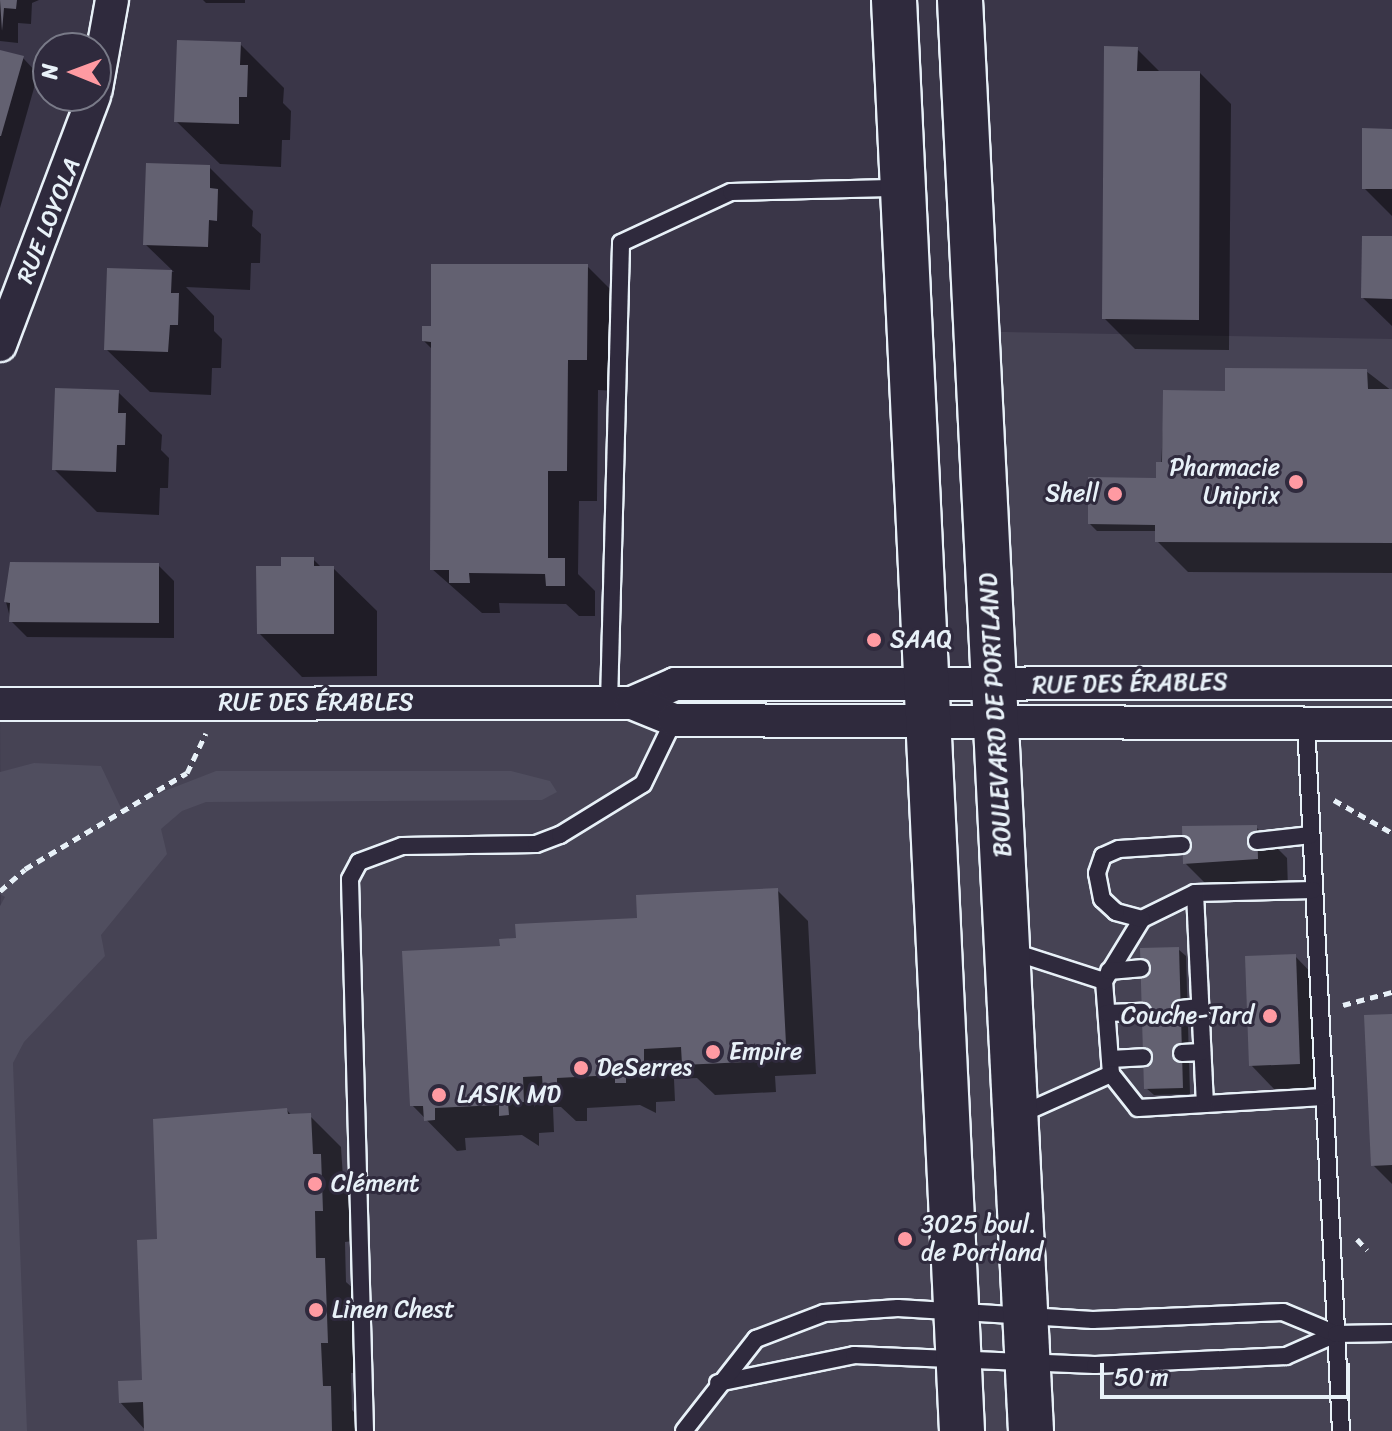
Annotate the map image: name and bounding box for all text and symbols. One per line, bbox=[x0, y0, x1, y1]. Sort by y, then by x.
north arrow bbox=[32, 32, 112, 112]
text: N bbox=[30, 64, 69, 80]
street label: RUE LOYOLA bbox=[11, 154, 87, 288]
place label: Pharmacie Uniprix bbox=[1170, 454, 1280, 510]
marker: Pharmacie Uniprix bbox=[1287, 473, 1305, 491]
place label: Shell bbox=[1045, 480, 1099, 508]
marker: Shell bbox=[1106, 485, 1124, 503]
street label: BOULEVARD DE PORTLAND bbox=[974, 572, 1018, 858]
place label: SAAQ bbox=[890, 626, 952, 654]
marker: SAAQ bbox=[865, 631, 883, 649]
street label: RUE DES ÉRABLES bbox=[1031, 668, 1229, 700]
street label: RUE DES ÉRABLES bbox=[217, 689, 415, 717]
place label: Couche-Tard bbox=[1121, 1002, 1254, 1030]
marker: Couche-Tard bbox=[1261, 1007, 1279, 1025]
place label: Empire bbox=[729, 1038, 802, 1066]
marker: Empire bbox=[704, 1043, 722, 1061]
place label: DeSerres bbox=[597, 1054, 692, 1082]
marker: DeSerres bbox=[572, 1059, 590, 1077]
place label: LASIK MD bbox=[457, 1081, 561, 1109]
marker: LASIK MD bbox=[428, 1084, 450, 1106]
place label: Clément bbox=[331, 1170, 419, 1198]
marker: Clément bbox=[306, 1175, 324, 1193]
place label: 3025 boul. de Portland bbox=[921, 1211, 1044, 1267]
marker: 3025 boul. de Portland bbox=[896, 1230, 914, 1248]
place label: Linen Chest bbox=[332, 1296, 455, 1324]
marker: Linen Chest bbox=[307, 1301, 325, 1319]
scale bar bbox=[1104, 1347, 1354, 1397]
text: 50 m bbox=[1114, 1356, 1169, 1398]

